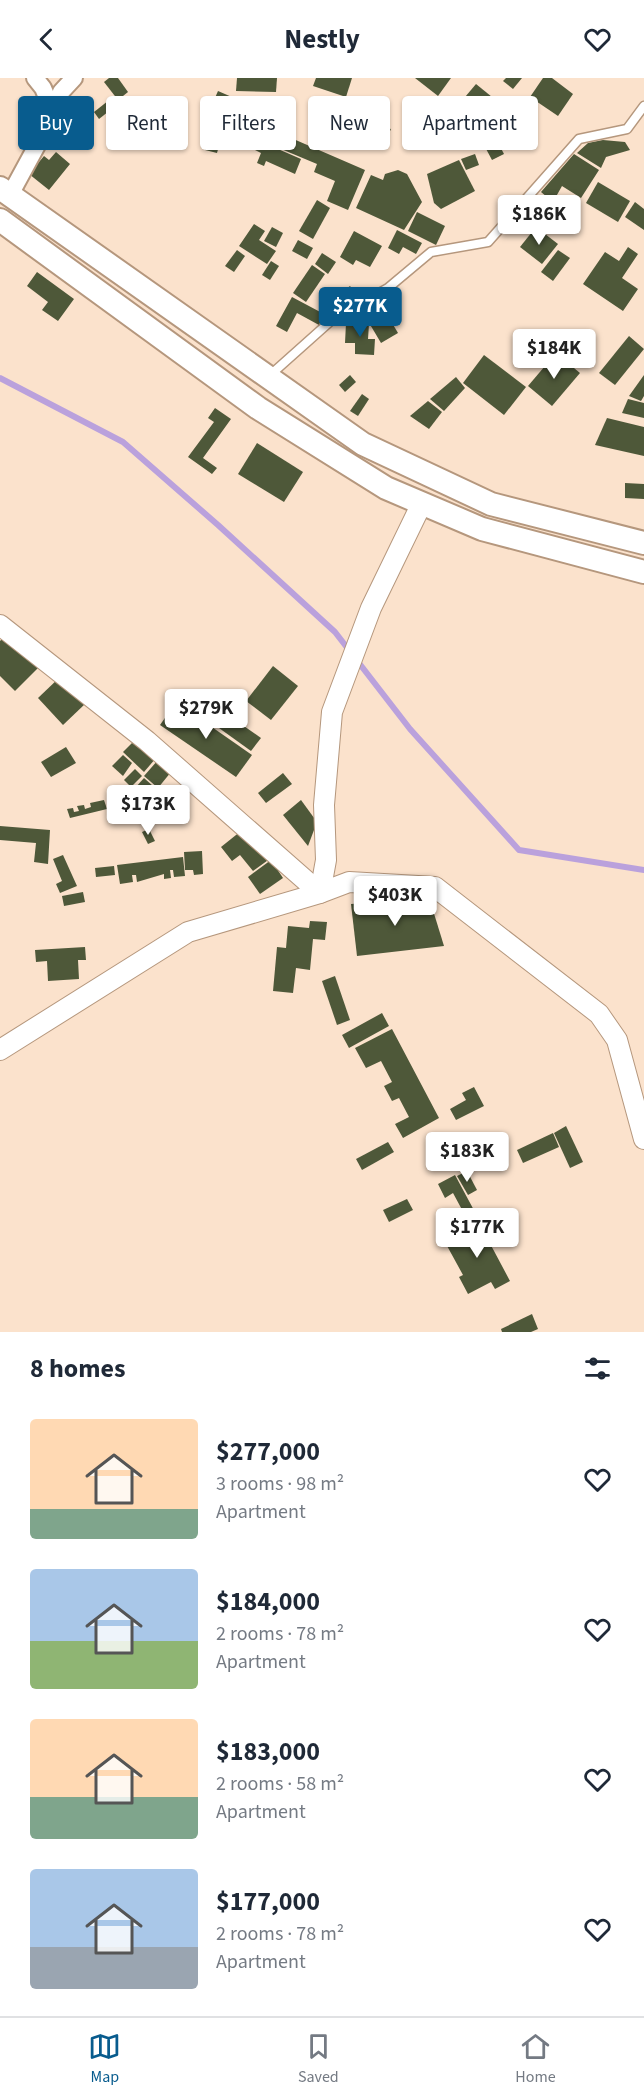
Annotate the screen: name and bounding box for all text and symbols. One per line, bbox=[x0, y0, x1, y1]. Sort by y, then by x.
text: Nestly bbox=[284, 20, 360, 59]
icon: back bbox=[30, 23, 63, 56]
icon: heart bbox=[581, 23, 614, 56]
chip: Buy bbox=[18, 96, 94, 150]
chip: Rent bbox=[106, 96, 188, 150]
chip: Filters bbox=[200, 96, 296, 150]
chip: New bbox=[308, 96, 390, 150]
chip: Apartment bbox=[402, 96, 538, 150]
pin: $186K bbox=[497, 195, 581, 246]
text: $186K bbox=[512, 200, 566, 228]
pin: $277K bbox=[318, 287, 402, 338]
text: $277K bbox=[333, 292, 387, 320]
pin: $184K bbox=[512, 329, 596, 380]
text: $184K bbox=[527, 334, 581, 362]
pin: $279K bbox=[164, 689, 248, 740]
text: $279K bbox=[179, 694, 233, 722]
pin: $173K bbox=[106, 785, 190, 836]
text: $173K bbox=[121, 790, 175, 818]
pin: $403K bbox=[353, 876, 437, 927]
text: $403K bbox=[368, 881, 422, 909]
pin: $183K bbox=[425, 1132, 509, 1183]
text: $183K bbox=[440, 1137, 494, 1165]
pin: $177K bbox=[435, 1208, 519, 1259]
text: $177K bbox=[450, 1213, 504, 1241]
text: 8 homes bbox=[30, 1350, 125, 1387]
icon: filters bbox=[581, 1352, 614, 1385]
text: $277,000 bbox=[216, 1433, 320, 1470]
icon: home bbox=[78, 1443, 150, 1515]
icon: heart bbox=[581, 1463, 614, 1496]
text: 3 rooms · 98 m² bbox=[216, 1470, 344, 1498]
text: Apartment bbox=[216, 1498, 306, 1526]
text: $184,000 bbox=[216, 1583, 320, 1620]
icon: home bbox=[78, 1593, 150, 1665]
icon: heart bbox=[581, 1613, 614, 1646]
text: 2 rooms · 78 m² bbox=[216, 1620, 344, 1648]
text: Apartment bbox=[216, 1648, 306, 1676]
text: $183,000 bbox=[216, 1733, 320, 1770]
icon: home bbox=[78, 1743, 150, 1815]
icon: heart bbox=[581, 1763, 614, 1796]
text: 2 rooms · 58 m² bbox=[216, 1770, 344, 1798]
text: Apartment bbox=[216, 1798, 306, 1826]
text: $177,000 bbox=[216, 1883, 320, 1920]
icon: home bbox=[78, 1893, 150, 1965]
icon: heart bbox=[581, 1913, 614, 1946]
text: 2 rooms · 78 m² bbox=[216, 1920, 344, 1948]
text: Apartment bbox=[216, 1948, 306, 1976]
tab: Map bbox=[88, 2030, 121, 2088]
tab: Saved bbox=[298, 2030, 339, 2088]
tab: Home bbox=[515, 2030, 556, 2088]

